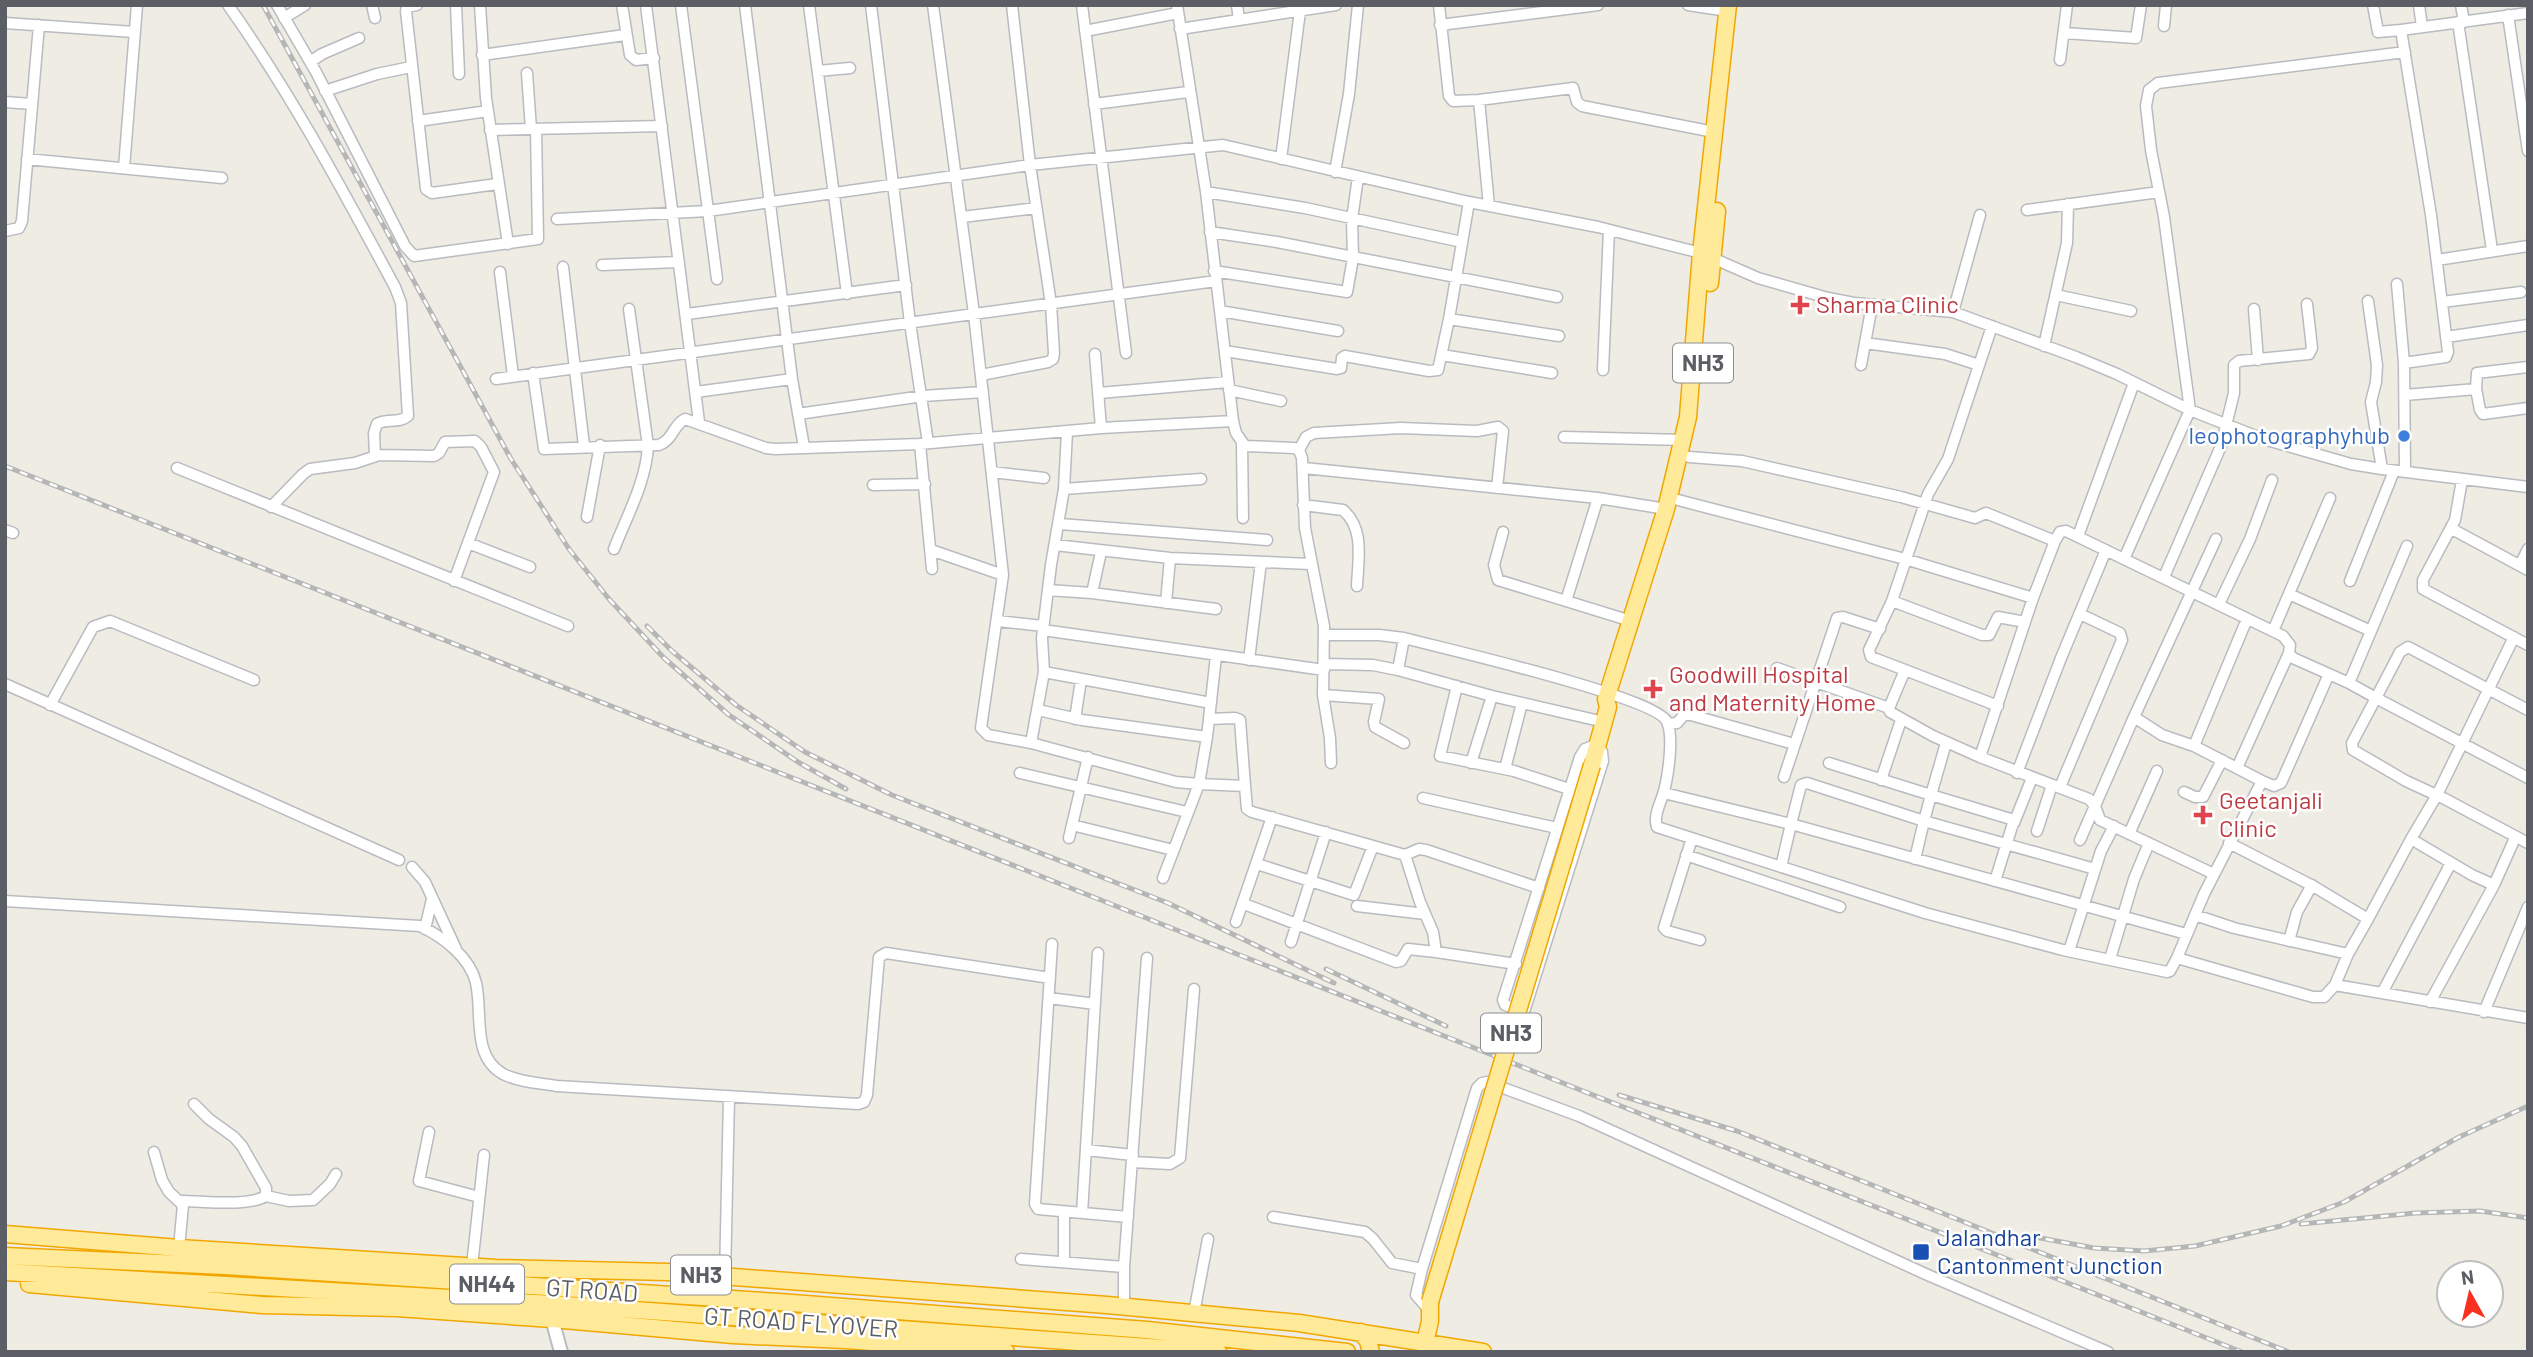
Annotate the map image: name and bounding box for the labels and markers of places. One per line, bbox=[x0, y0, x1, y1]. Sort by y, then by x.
place label: Sharma Clinic bbox=[1816, 289, 1959, 318]
marker: Sharma Clinic bbox=[1790, 295, 1810, 315]
place label: leophotographyhub bbox=[2189, 420, 2390, 449]
marker: leophotographyhub bbox=[2396, 428, 2412, 444]
place label: Goodwill Hospital and Maternity Home bbox=[1669, 659, 1876, 716]
marker: Goodwill Hospital and Maternity Home bbox=[1643, 679, 1663, 699]
place label: Geetanjali Clinic bbox=[2219, 785, 2323, 842]
marker: Geetanjali Clinic bbox=[2193, 805, 2213, 825]
place label: Jalandhar Cantonment Junction bbox=[1937, 1222, 2163, 1279]
marker: Jalandhar Cantonment Junction bbox=[1911, 1242, 1931, 1262]

